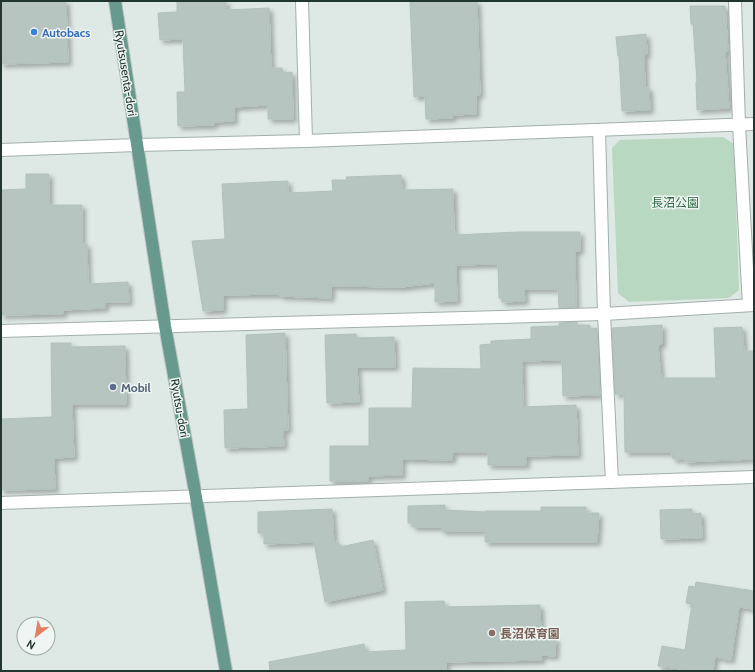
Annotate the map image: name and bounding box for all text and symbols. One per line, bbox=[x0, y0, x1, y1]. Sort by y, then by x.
place label: Autobacs bbox=[42, 25, 90, 40]
marker: Autobacs bbox=[29, 27, 39, 37]
street label: Ryutsusenta-dori bbox=[112, 29, 140, 117]
park label: 長沼公園 bbox=[651, 195, 699, 210]
street label: Ryutsu-dori bbox=[167, 377, 193, 439]
place label: Mobil bbox=[121, 380, 151, 395]
marker: Mobil bbox=[108, 382, 118, 392]
north arrow bbox=[16, 616, 56, 656]
place label: 長沼保育園 bbox=[500, 626, 560, 641]
marker: 長沼保育園 bbox=[487, 628, 497, 638]
text: N bbox=[24, 637, 38, 653]

